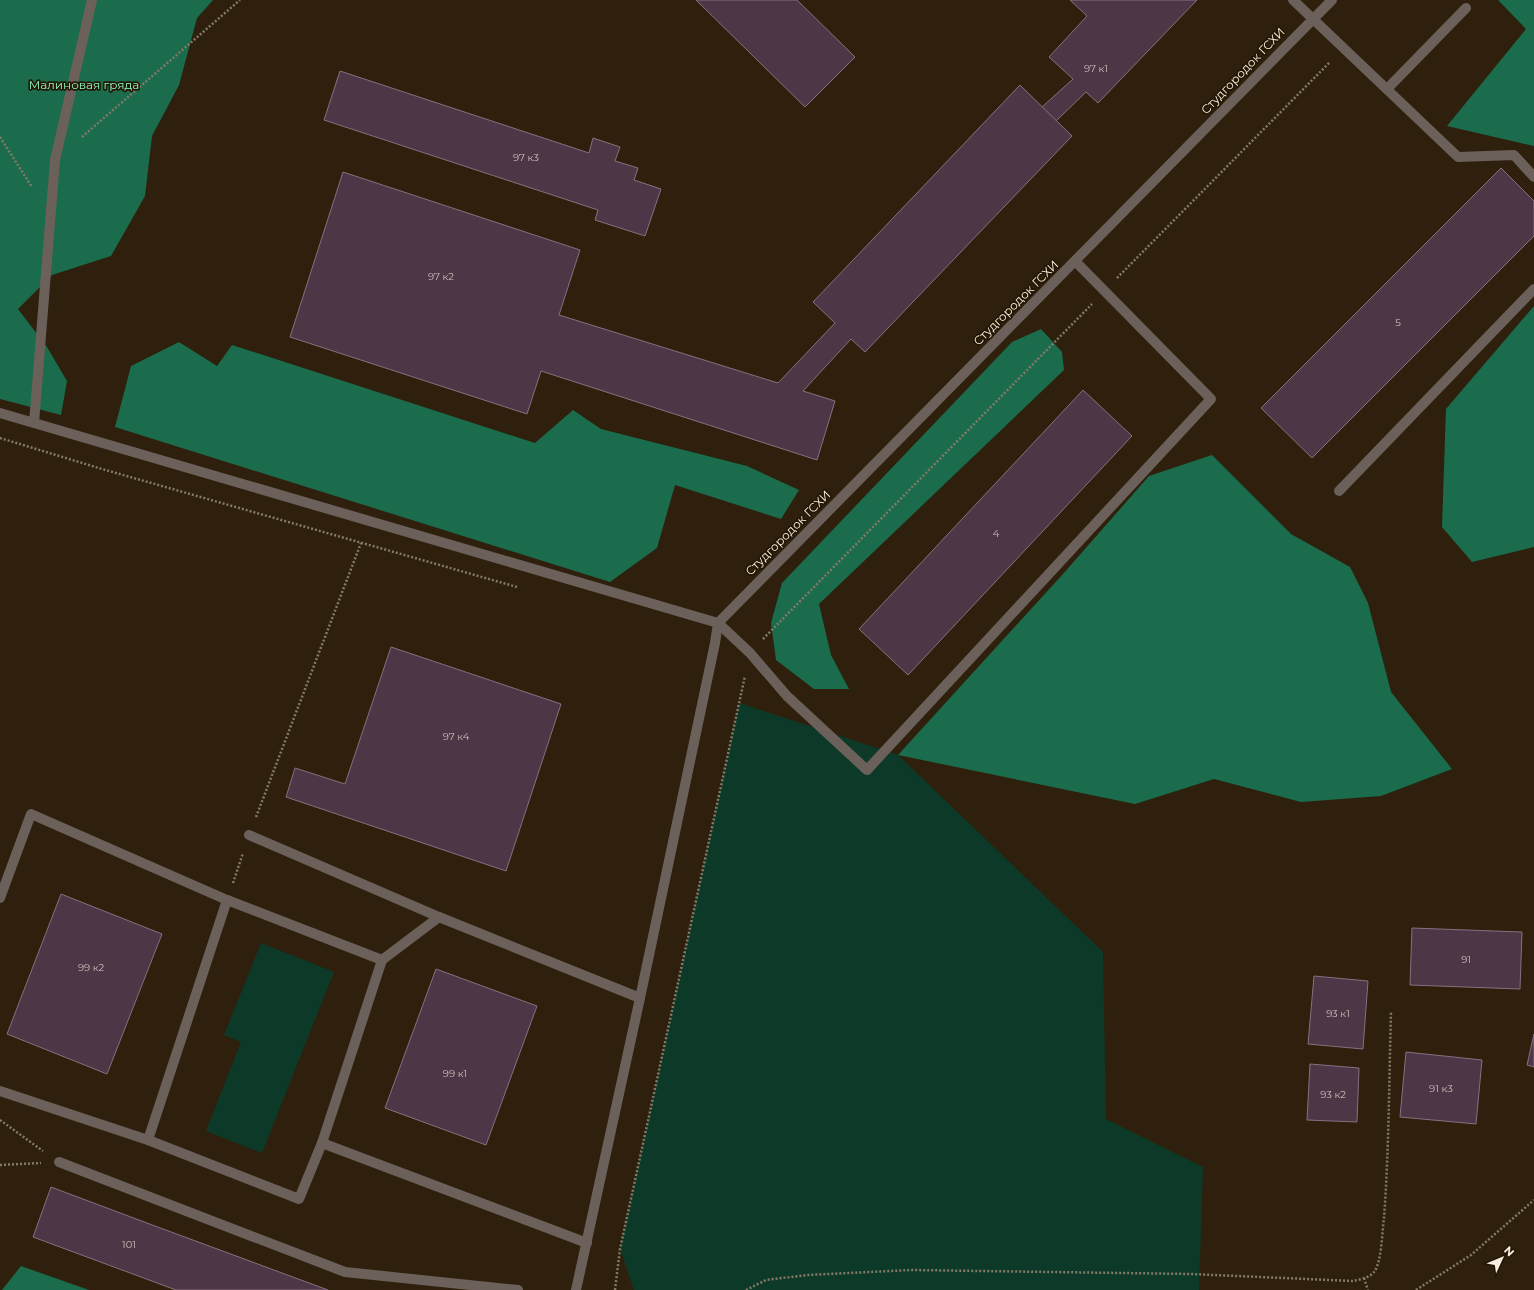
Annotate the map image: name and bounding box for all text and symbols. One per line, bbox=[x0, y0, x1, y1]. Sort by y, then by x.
street label: Студгородок ГСХИ bbox=[1198, 24, 1288, 117]
house number: 97 к1 bbox=[1084, 62, 1108, 75]
park label: Малиновая гряда bbox=[29, 77, 139, 92]
house number: 97 к3 bbox=[513, 151, 539, 164]
street label: Студгородок ГСХИ bbox=[970, 257, 1061, 348]
house number: 97 к2 bbox=[428, 270, 454, 283]
house number: 5 bbox=[1395, 316, 1401, 329]
street label: Студгородок ГСХИ bbox=[742, 487, 833, 578]
house number: 4 bbox=[993, 527, 1000, 540]
house number: 97 к4 bbox=[443, 730, 470, 743]
house number: 91 bbox=[1461, 953, 1471, 966]
house number: 99 к2 bbox=[78, 961, 104, 974]
house number: 93 к1 bbox=[1326, 1007, 1350, 1020]
house number: 99 к1 bbox=[443, 1067, 467, 1080]
house number: 91 к3 bbox=[1429, 1082, 1453, 1095]
house number: 93 к2 bbox=[1320, 1088, 1346, 1101]
house number: 101 bbox=[122, 1238, 136, 1251]
north arrow bbox=[1482, 1238, 1522, 1278]
text: N bbox=[1501, 1243, 1517, 1259]

